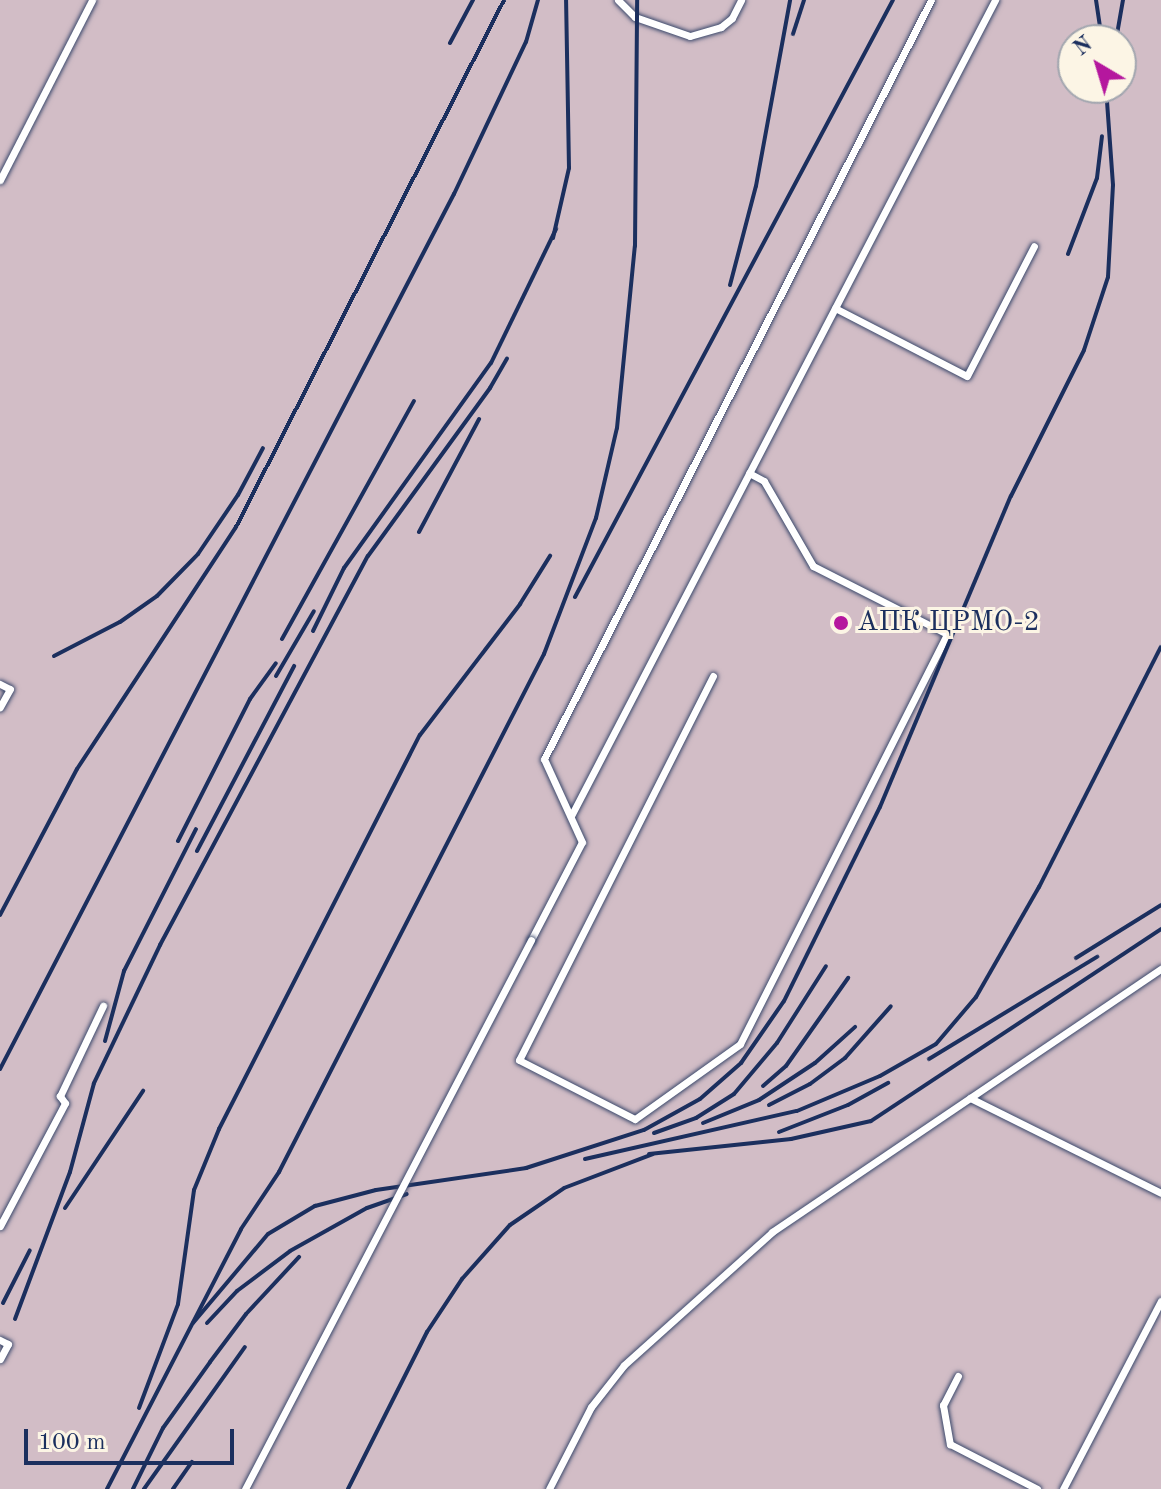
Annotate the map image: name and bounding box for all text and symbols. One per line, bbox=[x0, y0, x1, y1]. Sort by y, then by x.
north arrow bbox=[1057, 24, 1137, 104]
text: N bbox=[1070, 33, 1097, 61]
place label: АПК ЦРМО-2 bbox=[857, 606, 1040, 640]
marker: АПК ЦРМО-2 bbox=[832, 614, 850, 632]
scale bar bbox=[28, 1413, 238, 1463]
text: 100 m bbox=[38, 1431, 106, 1455]

